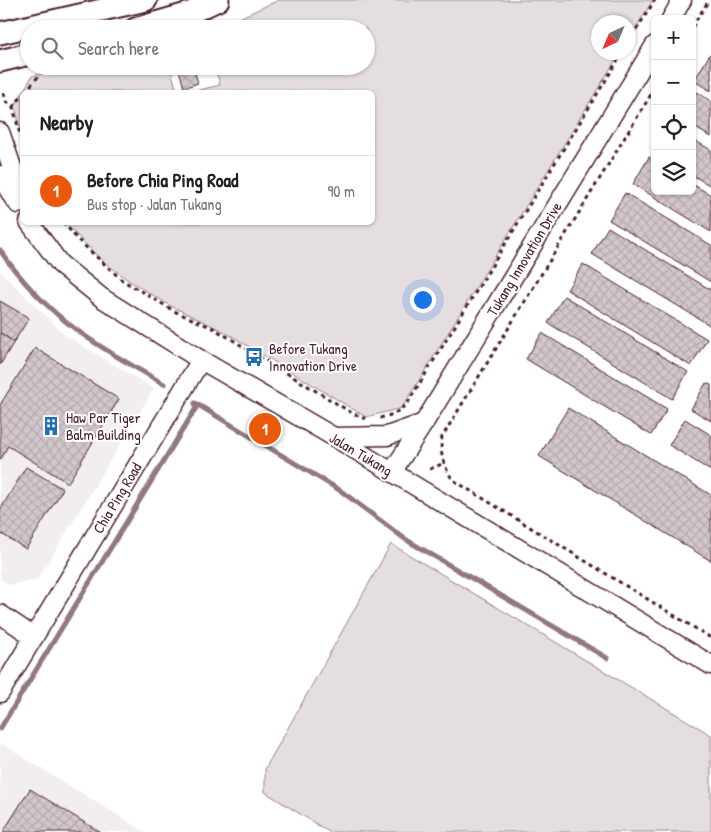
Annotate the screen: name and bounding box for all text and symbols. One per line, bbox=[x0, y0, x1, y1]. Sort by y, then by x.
north arrow bbox=[591, 15, 636, 60]
map controls bbox=[651, 15, 696, 195]
button: + bbox=[651, 15, 696, 60]
search box bbox=[20, 20, 375, 75]
icon: search bbox=[38, 34, 66, 62]
text: Search here bbox=[78, 35, 159, 61]
button: − bbox=[651, 60, 696, 105]
button: locate bbox=[651, 105, 696, 150]
text: Nearby bbox=[40, 108, 93, 137]
button: layers bbox=[651, 150, 696, 195]
text: Before Chia Ping Road bbox=[87, 167, 238, 193]
text: 1 bbox=[53, 180, 59, 202]
text: 90 m bbox=[327, 180, 355, 202]
text: Bus stop · Jalan Tukang bbox=[87, 193, 222, 215]
street label: Tukang Innovation Drive bbox=[482, 198, 567, 320]
your location bbox=[410, 287, 436, 313]
place label: Before Tukang Innovation Drive bbox=[269, 338, 357, 376]
bus stop icon: Before Tukang Innovation Drive bbox=[243, 346, 265, 368]
place label: Haw Par Tiger Balm Building bbox=[66, 407, 141, 445]
pin: 1 bbox=[249, 410, 281, 448]
building icon: Haw Par Tiger Balm Building bbox=[40, 415, 62, 437]
street label: Jalan Tukang bbox=[326, 427, 397, 481]
street label: Chia Ping Road bbox=[88, 458, 146, 537]

